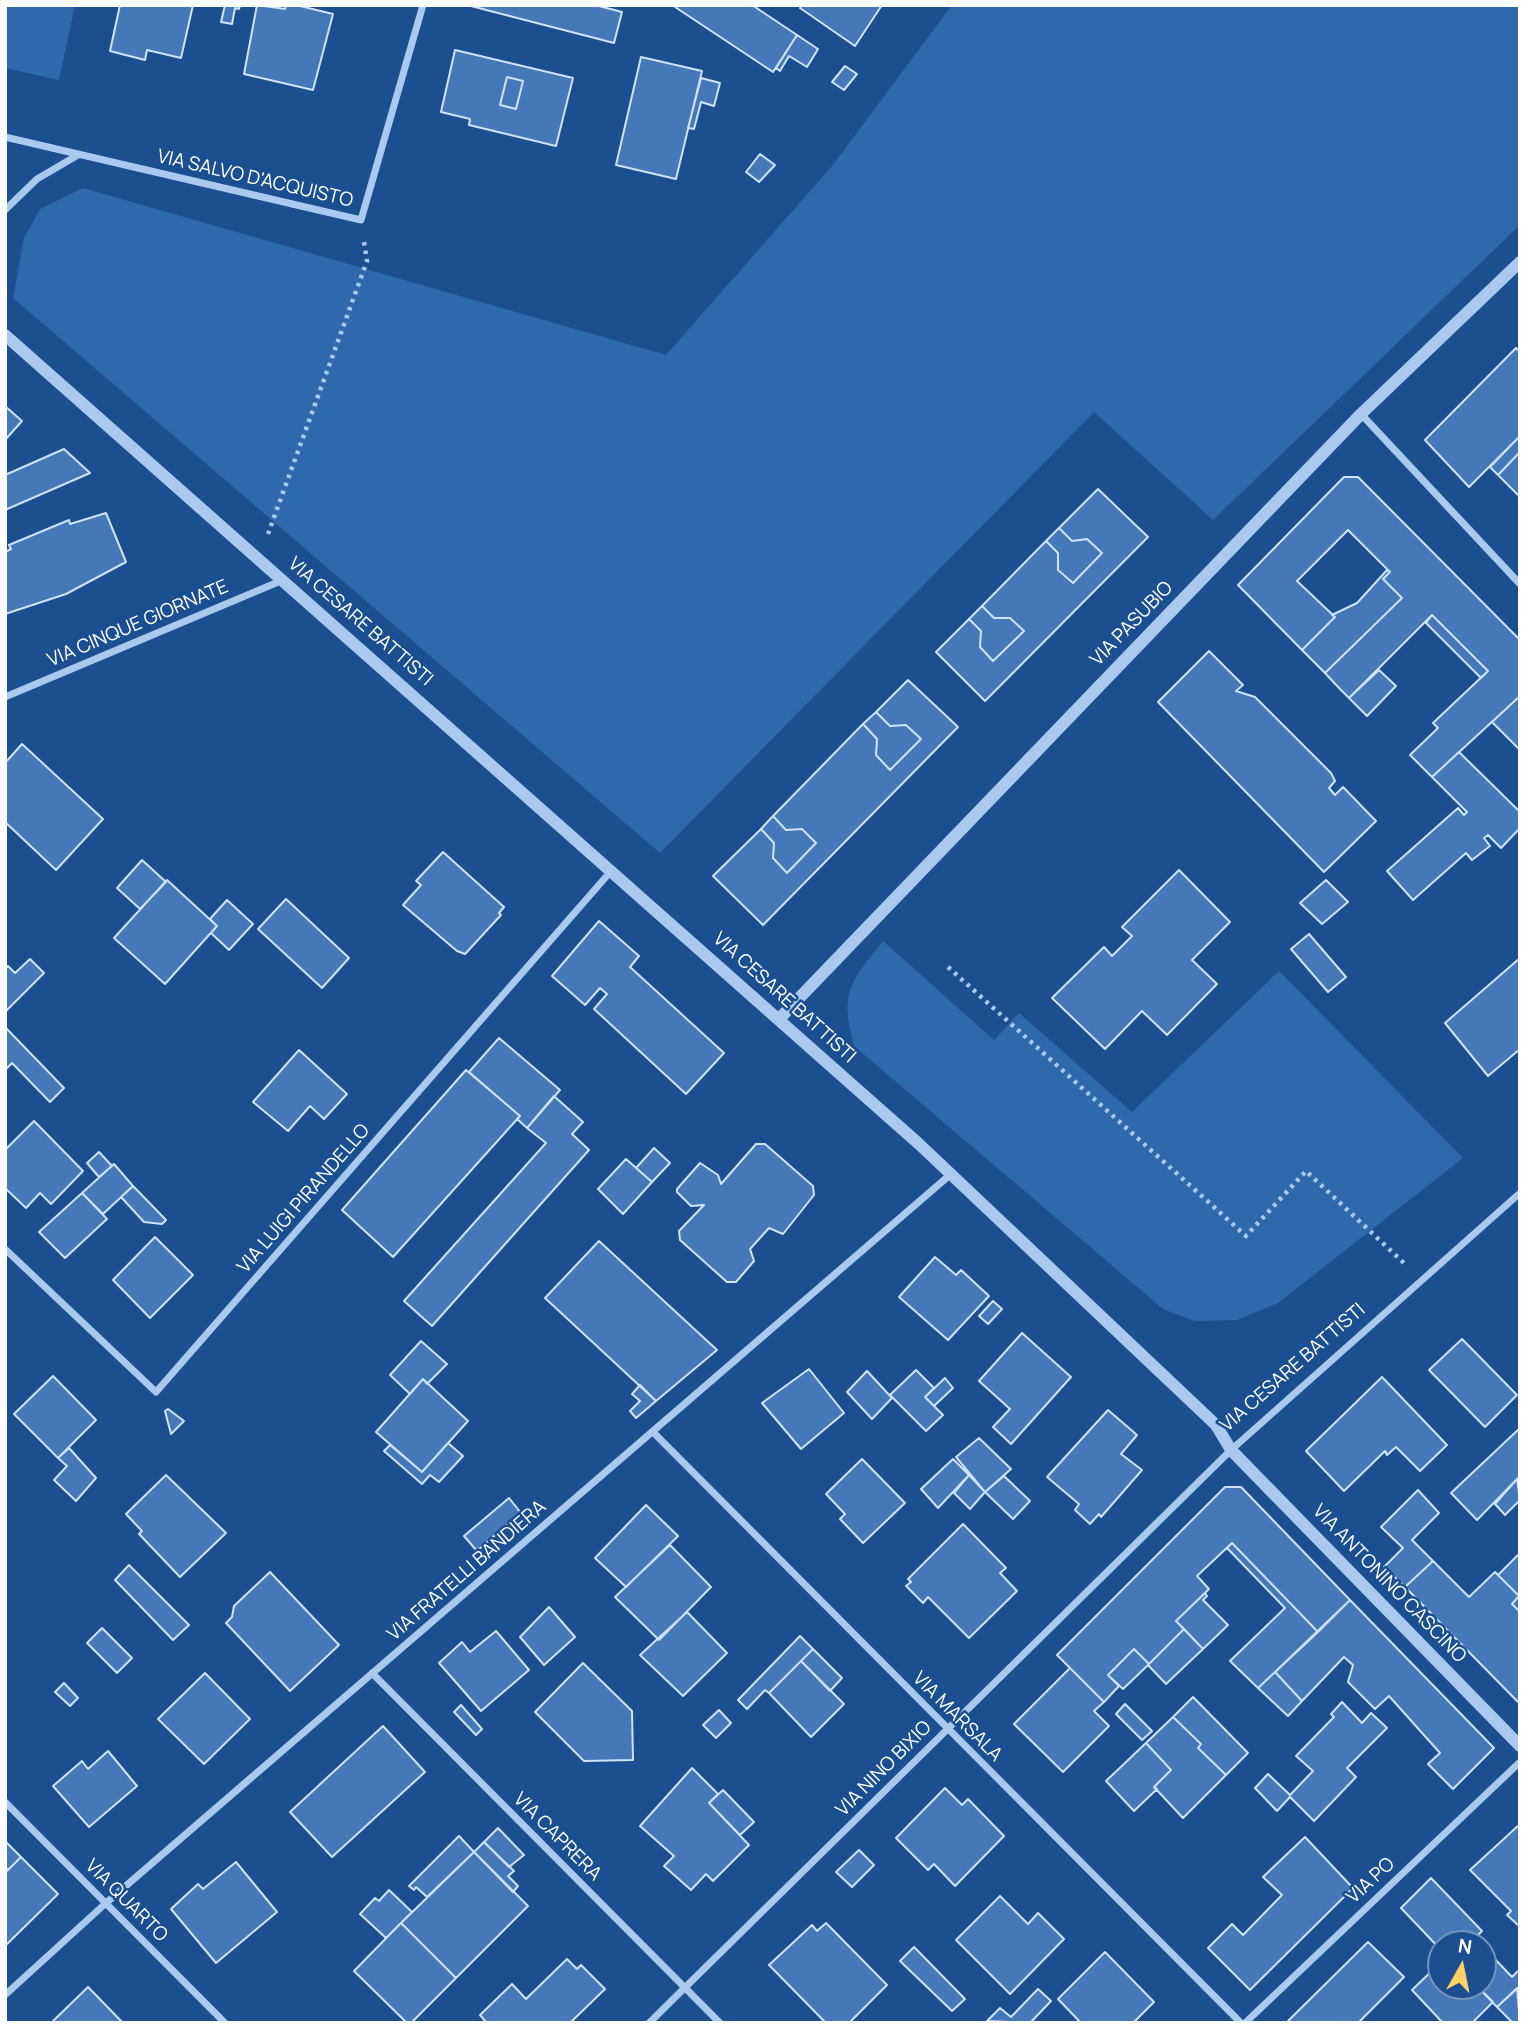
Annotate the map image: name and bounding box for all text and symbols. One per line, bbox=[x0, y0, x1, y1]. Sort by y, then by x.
street label: VIA SALVO D'ACQUISTO bbox=[155, 145, 355, 213]
street label: VIA CESARE BATTISTI bbox=[283, 553, 437, 691]
street label: VIA CINQUE GIORNATE bbox=[44, 576, 232, 672]
street label: VIA PASUBIO bbox=[1086, 577, 1178, 671]
street label: VIA CESARE BATTISTI bbox=[708, 928, 860, 1068]
street label: VIA LUIGI PIRANDELLO bbox=[233, 1120, 375, 1278]
street label: VIA CESARE BATTISTI bbox=[1216, 1299, 1370, 1437]
street label: VIA FRATELLI BANDIERA bbox=[383, 1496, 551, 1646]
street label: VIA ANTONINO CASCINO bbox=[1307, 1500, 1471, 1668]
street label: VIA MARSALA bbox=[907, 1667, 1007, 1767]
street label: VIA NINO BIXIO bbox=[832, 1717, 936, 1821]
street label: VIA CAPRERA bbox=[508, 1788, 606, 1886]
street label: VIA PO bbox=[1342, 1853, 1400, 1909]
street label: VIA QUARTO bbox=[80, 1855, 172, 1947]
north arrow bbox=[1427, 1930, 1497, 2000]
text: N bbox=[1456, 1932, 1474, 1960]

